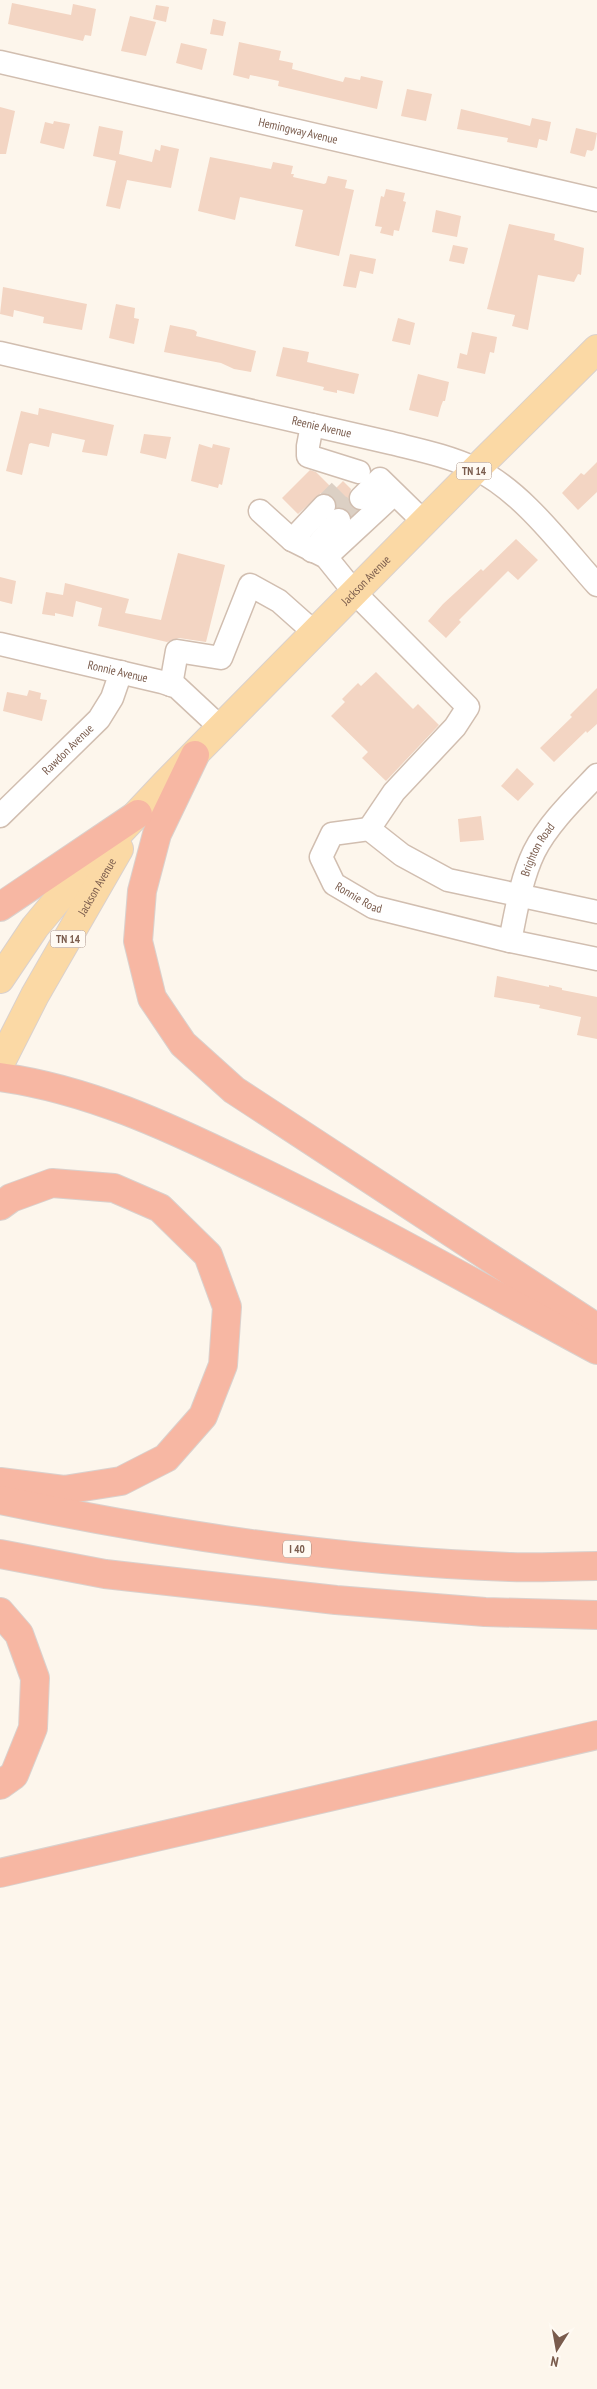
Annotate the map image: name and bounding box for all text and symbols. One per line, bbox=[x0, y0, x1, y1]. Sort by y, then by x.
street label: Hemingway Avenue bbox=[257, 114, 339, 147]
street label: Reenie Avenue bbox=[290, 412, 353, 441]
road number: TN 14 bbox=[456, 462, 492, 480]
street label: Jackson Avenue bbox=[337, 552, 393, 609]
street label: Ronnie Avenue bbox=[86, 657, 149, 685]
street label: Rawdon Avenue bbox=[39, 721, 96, 778]
street label: Brighton Road bbox=[517, 820, 557, 878]
street label: Jackson Avenue bbox=[74, 855, 119, 919]
street label: Ronnie Road bbox=[333, 878, 384, 916]
road number: TN 14 bbox=[50, 931, 86, 948]
road number: I 40 bbox=[283, 1540, 311, 1558]
north arrow bbox=[532, 2324, 582, 2374]
text: N bbox=[549, 2352, 560, 2371]

